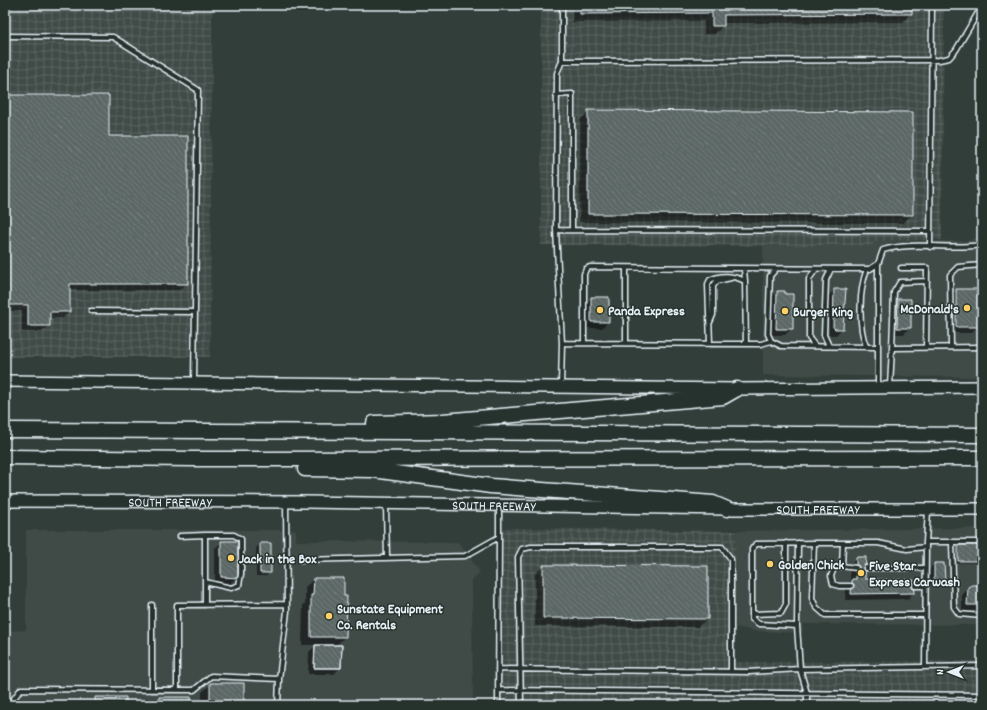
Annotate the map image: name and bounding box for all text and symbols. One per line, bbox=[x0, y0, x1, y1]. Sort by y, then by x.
place label: McDonald's bbox=[900, 300, 959, 320]
place label: Panda Express bbox=[608, 302, 685, 322]
place label: Burger King bbox=[793, 303, 853, 323]
marker: McDonald's bbox=[962, 303, 972, 313]
marker: Panda Express bbox=[595, 305, 605, 315]
marker: Burger King bbox=[780, 306, 790, 316]
street label: SOUTH FREEWAY bbox=[128, 493, 213, 514]
street label: SOUTH FREEWAY bbox=[452, 496, 537, 518]
street label: SOUTH FREEWAY bbox=[776, 501, 861, 521]
place label: Jack in the Box bbox=[239, 550, 317, 570]
marker: Jack in the Box bbox=[226, 553, 236, 563]
place label: Golden Chick bbox=[778, 556, 845, 576]
place label: Five Star Express Carwash bbox=[869, 557, 961, 593]
marker: Golden Chick bbox=[765, 559, 775, 569]
marker: Five Star Express Carwash bbox=[856, 568, 866, 578]
place label: Sunstate Equipment Co. Rentals bbox=[337, 600, 444, 636]
marker: Sunstate Equipment Co. Rentals bbox=[324, 611, 334, 621]
north arrow bbox=[929, 652, 969, 692]
text: N bbox=[933, 669, 949, 675]

